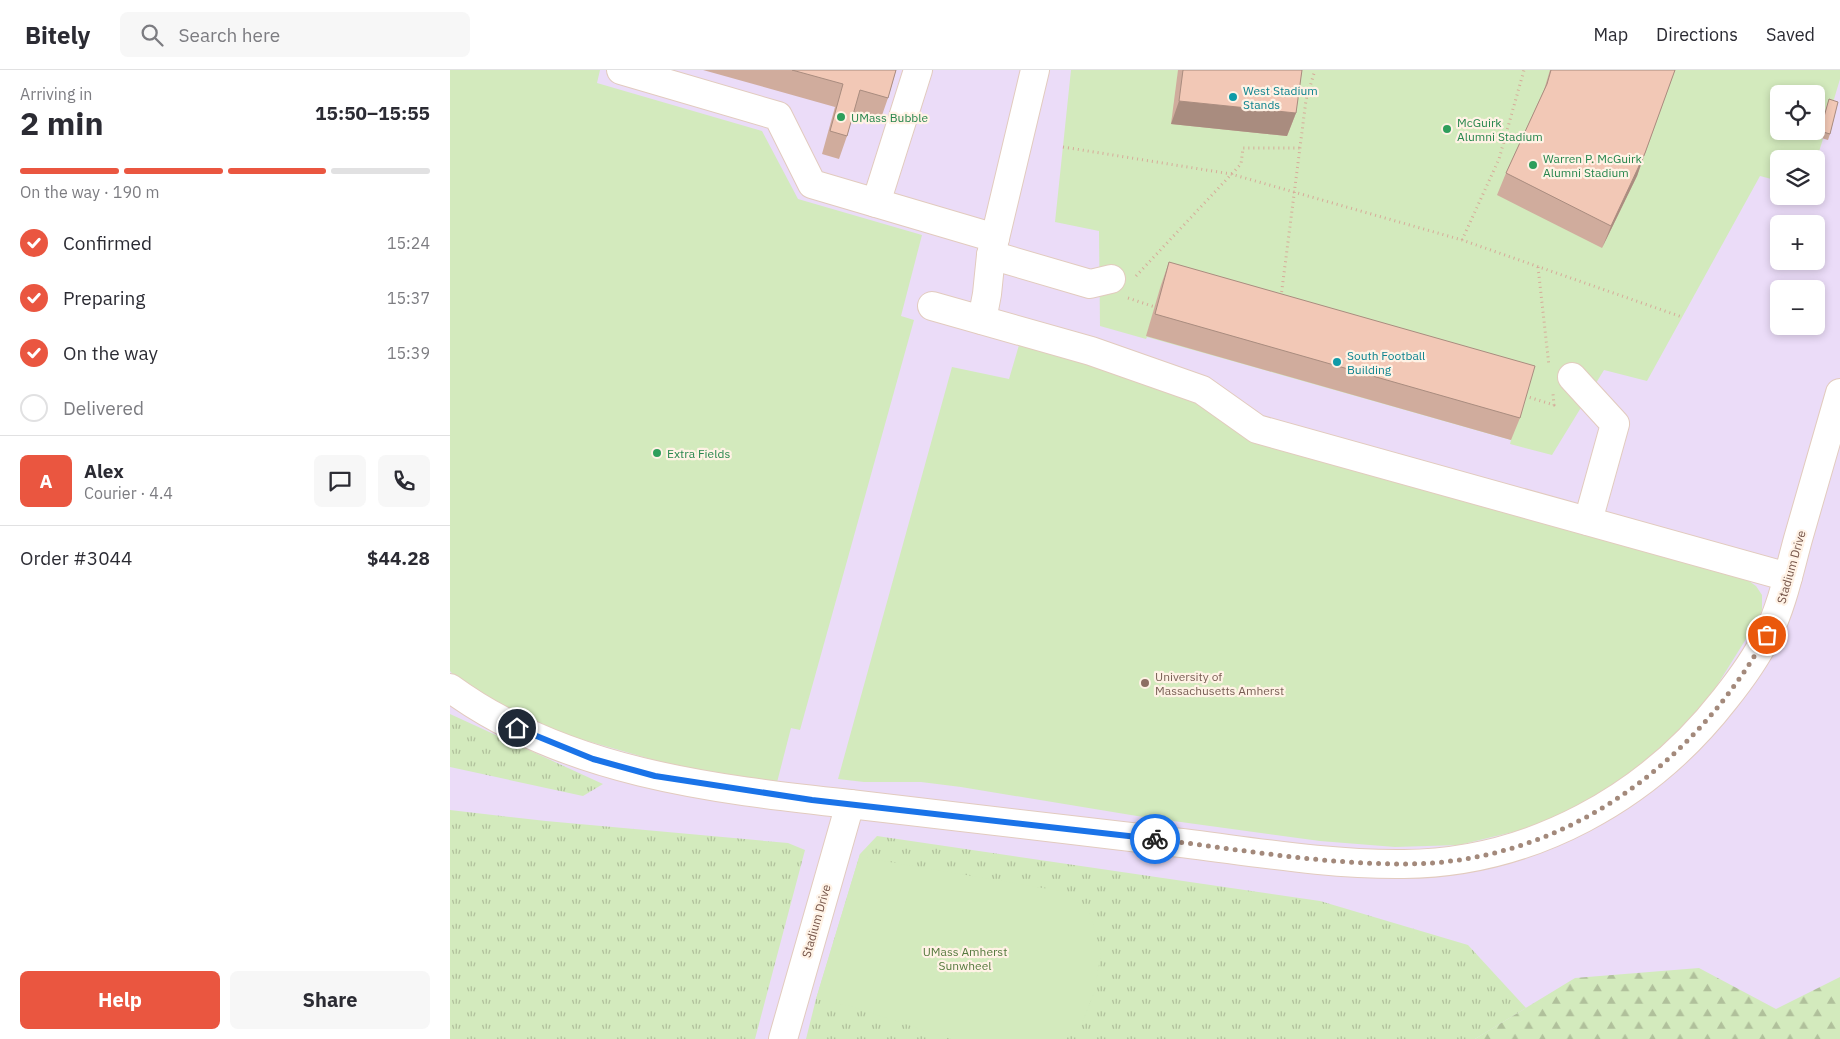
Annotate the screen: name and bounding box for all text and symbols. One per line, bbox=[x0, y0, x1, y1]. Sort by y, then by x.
search box bbox=[120, 12, 470, 57]
text: Bitely bbox=[25, 19, 90, 51]
icon: search bbox=[138, 21, 166, 49]
text: Search here bbox=[178, 23, 280, 47]
text: Map bbox=[1593, 23, 1628, 46]
text: Directions bbox=[1656, 23, 1738, 46]
text: Saved bbox=[1766, 23, 1815, 46]
place label: West Stadium Stands bbox=[1243, 83, 1318, 112]
text: Arriving in bbox=[20, 84, 92, 104]
map controls bbox=[1770, 85, 1825, 335]
button: locate bbox=[1770, 85, 1825, 140]
marker: West Stadium Stands bbox=[1227, 91, 1239, 103]
text: 15:50–15:55 bbox=[315, 101, 430, 125]
text: 2 min bbox=[20, 102, 104, 144]
place label: UMass Bubble bbox=[851, 110, 929, 125]
marker: UMass Bubble bbox=[835, 111, 847, 123]
place label: McGuirk Alumni Stadium bbox=[1457, 115, 1543, 144]
marker: McGuirk Alumni Stadium bbox=[1441, 123, 1453, 135]
button: layers bbox=[1770, 150, 1825, 205]
place label: Warren P. McGuirk Alumni Stadium bbox=[1543, 151, 1642, 180]
marker: Warren P. McGuirk Alumni Stadium bbox=[1527, 159, 1539, 171]
text: On the way · 190 m bbox=[20, 182, 159, 202]
button: + bbox=[1770, 215, 1825, 270]
icon: check bbox=[20, 229, 48, 257]
text: Confirmed bbox=[63, 231, 152, 255]
text: 15:24 bbox=[387, 233, 430, 253]
button: − bbox=[1770, 280, 1825, 335]
icon: check bbox=[20, 284, 48, 312]
text: Preparing bbox=[63, 286, 145, 310]
text: 15:37 bbox=[387, 288, 430, 308]
icon: check bbox=[20, 339, 48, 367]
text: On the way bbox=[63, 341, 158, 365]
text: 15:39 bbox=[387, 343, 430, 363]
place label: South Football Building bbox=[1347, 348, 1425, 377]
marker: South Football Building bbox=[1331, 356, 1343, 368]
text: Delivered bbox=[63, 396, 144, 420]
place label: Extra Fields bbox=[667, 446, 730, 461]
marker: Extra Fields bbox=[651, 447, 663, 459]
button: chat bbox=[314, 455, 366, 507]
button: phone bbox=[378, 455, 430, 507]
text: Alex bbox=[84, 459, 124, 483]
text: A bbox=[39, 469, 53, 493]
text: Courier · 4.4 bbox=[84, 483, 173, 503]
street label: Stadium Drive bbox=[1773, 528, 1809, 605]
text: Order #3044 bbox=[20, 546, 132, 570]
text: $44.28 bbox=[367, 546, 430, 570]
pin bbox=[1746, 614, 1788, 656]
icon: bag bbox=[1753, 621, 1781, 649]
place label: University of Massachusetts Amherst bbox=[1155, 669, 1284, 698]
marker: University of Massachusetts Amherst bbox=[1139, 677, 1151, 689]
pin bbox=[496, 707, 538, 749]
icon: home bbox=[503, 714, 531, 742]
courier bbox=[1130, 814, 1180, 864]
icon: bike bbox=[1141, 825, 1169, 853]
street label: Stadium Drive bbox=[798, 882, 834, 959]
park label: UMass Amherst Sunwheel bbox=[923, 944, 1007, 973]
button: Help bbox=[20, 971, 220, 1029]
button: Share bbox=[230, 971, 430, 1029]

